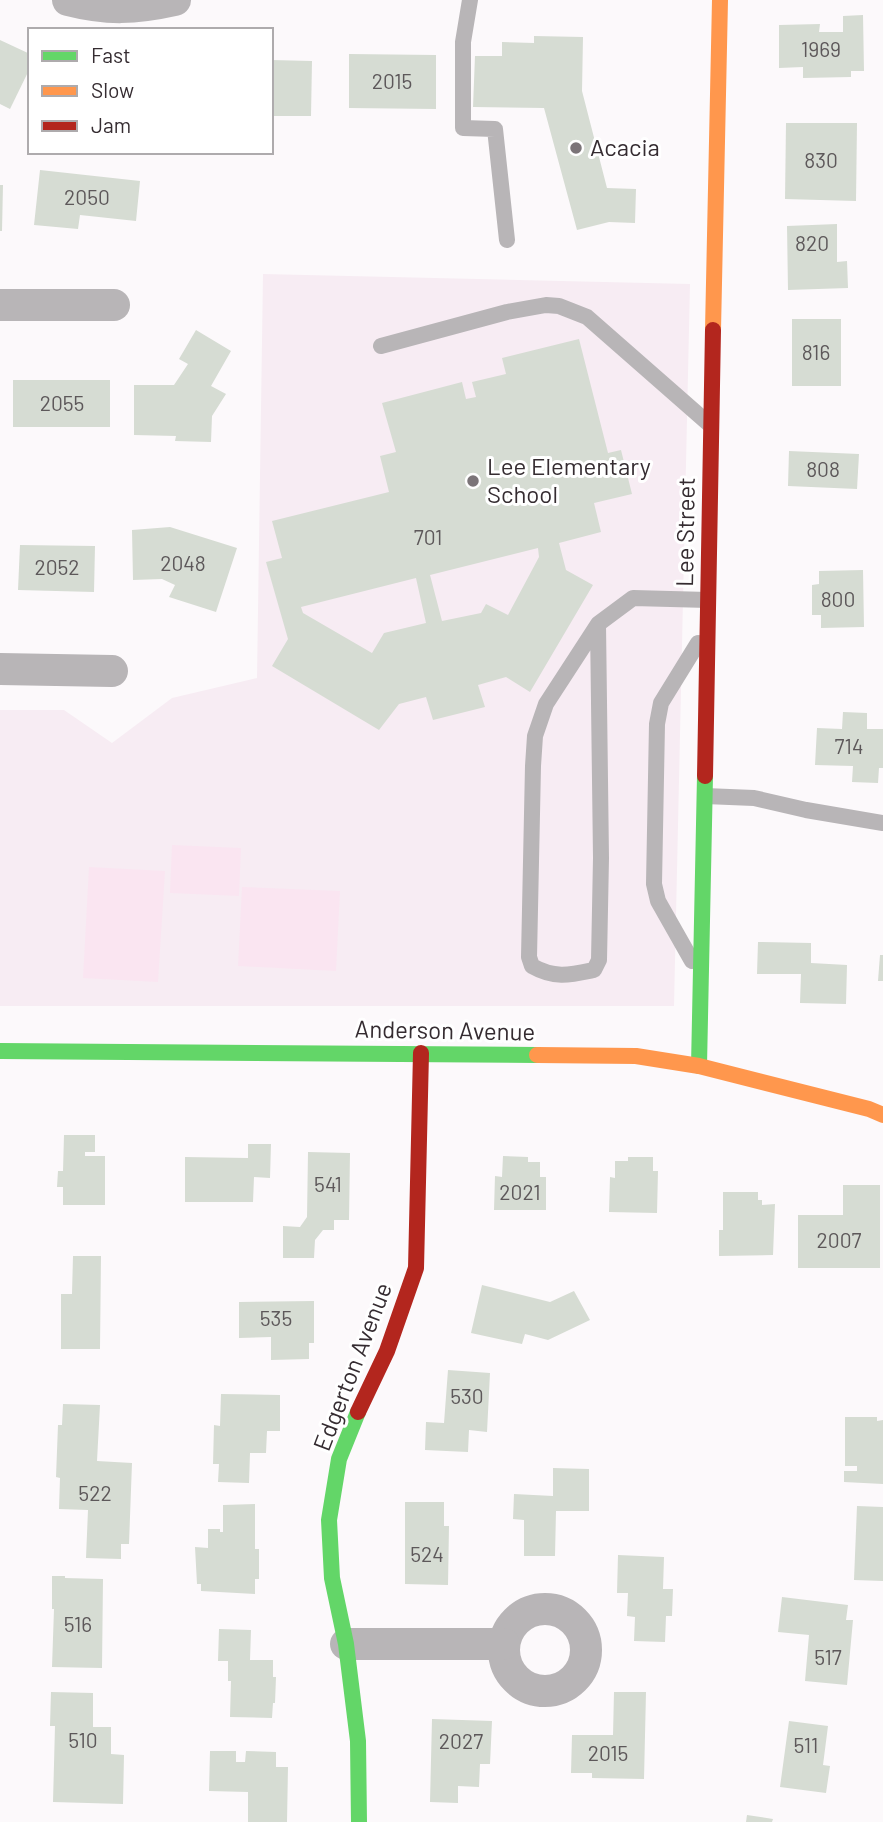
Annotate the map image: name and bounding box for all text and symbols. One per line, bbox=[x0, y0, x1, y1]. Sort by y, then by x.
legend bbox=[28, 28, 273, 154]
house number: 1969 bbox=[801, 36, 841, 61]
text: Fast bbox=[91, 42, 131, 67]
house number: 2015 bbox=[372, 68, 412, 93]
text: Slow bbox=[91, 77, 134, 102]
text: Jam bbox=[91, 112, 131, 137]
place label: Acacia bbox=[590, 132, 660, 161]
marker: Acacia bbox=[568, 140, 584, 156]
house number: 830 bbox=[804, 147, 838, 172]
house number: 2050 bbox=[64, 184, 110, 209]
house number: 820 bbox=[795, 230, 829, 255]
house number: 816 bbox=[802, 339, 830, 364]
house number: 2055 bbox=[40, 390, 84, 415]
place label: Lee Elementary School bbox=[487, 451, 651, 508]
house number: 808 bbox=[806, 456, 840, 481]
marker: Lee Elementary School bbox=[465, 473, 481, 489]
street label: Lee Street bbox=[669, 477, 700, 587]
house number: 701 bbox=[414, 524, 442, 549]
house number: 2048 bbox=[160, 550, 206, 575]
house number: 2052 bbox=[34, 554, 80, 579]
house number: 800 bbox=[821, 586, 855, 611]
house number: 714 bbox=[835, 733, 863, 758]
street label: Anderson Avenue bbox=[355, 1013, 536, 1046]
house number: 541 bbox=[314, 1171, 342, 1196]
house number: 2021 bbox=[499, 1179, 541, 1204]
house number: 2007 bbox=[817, 1227, 862, 1252]
street label: Edgerton Avenue bbox=[306, 1278, 397, 1455]
house number: 535 bbox=[260, 1305, 292, 1330]
house number: 530 bbox=[450, 1383, 484, 1408]
house number: 522 bbox=[78, 1480, 112, 1505]
house number: 524 bbox=[410, 1541, 444, 1566]
house number: 516 bbox=[64, 1611, 92, 1636]
house number: 517 bbox=[814, 1644, 842, 1669]
house number: 510 bbox=[68, 1727, 98, 1752]
house number: 2027 bbox=[439, 1728, 483, 1753]
house number: 511 bbox=[794, 1732, 818, 1757]
house number: 2015 bbox=[588, 1740, 628, 1765]

